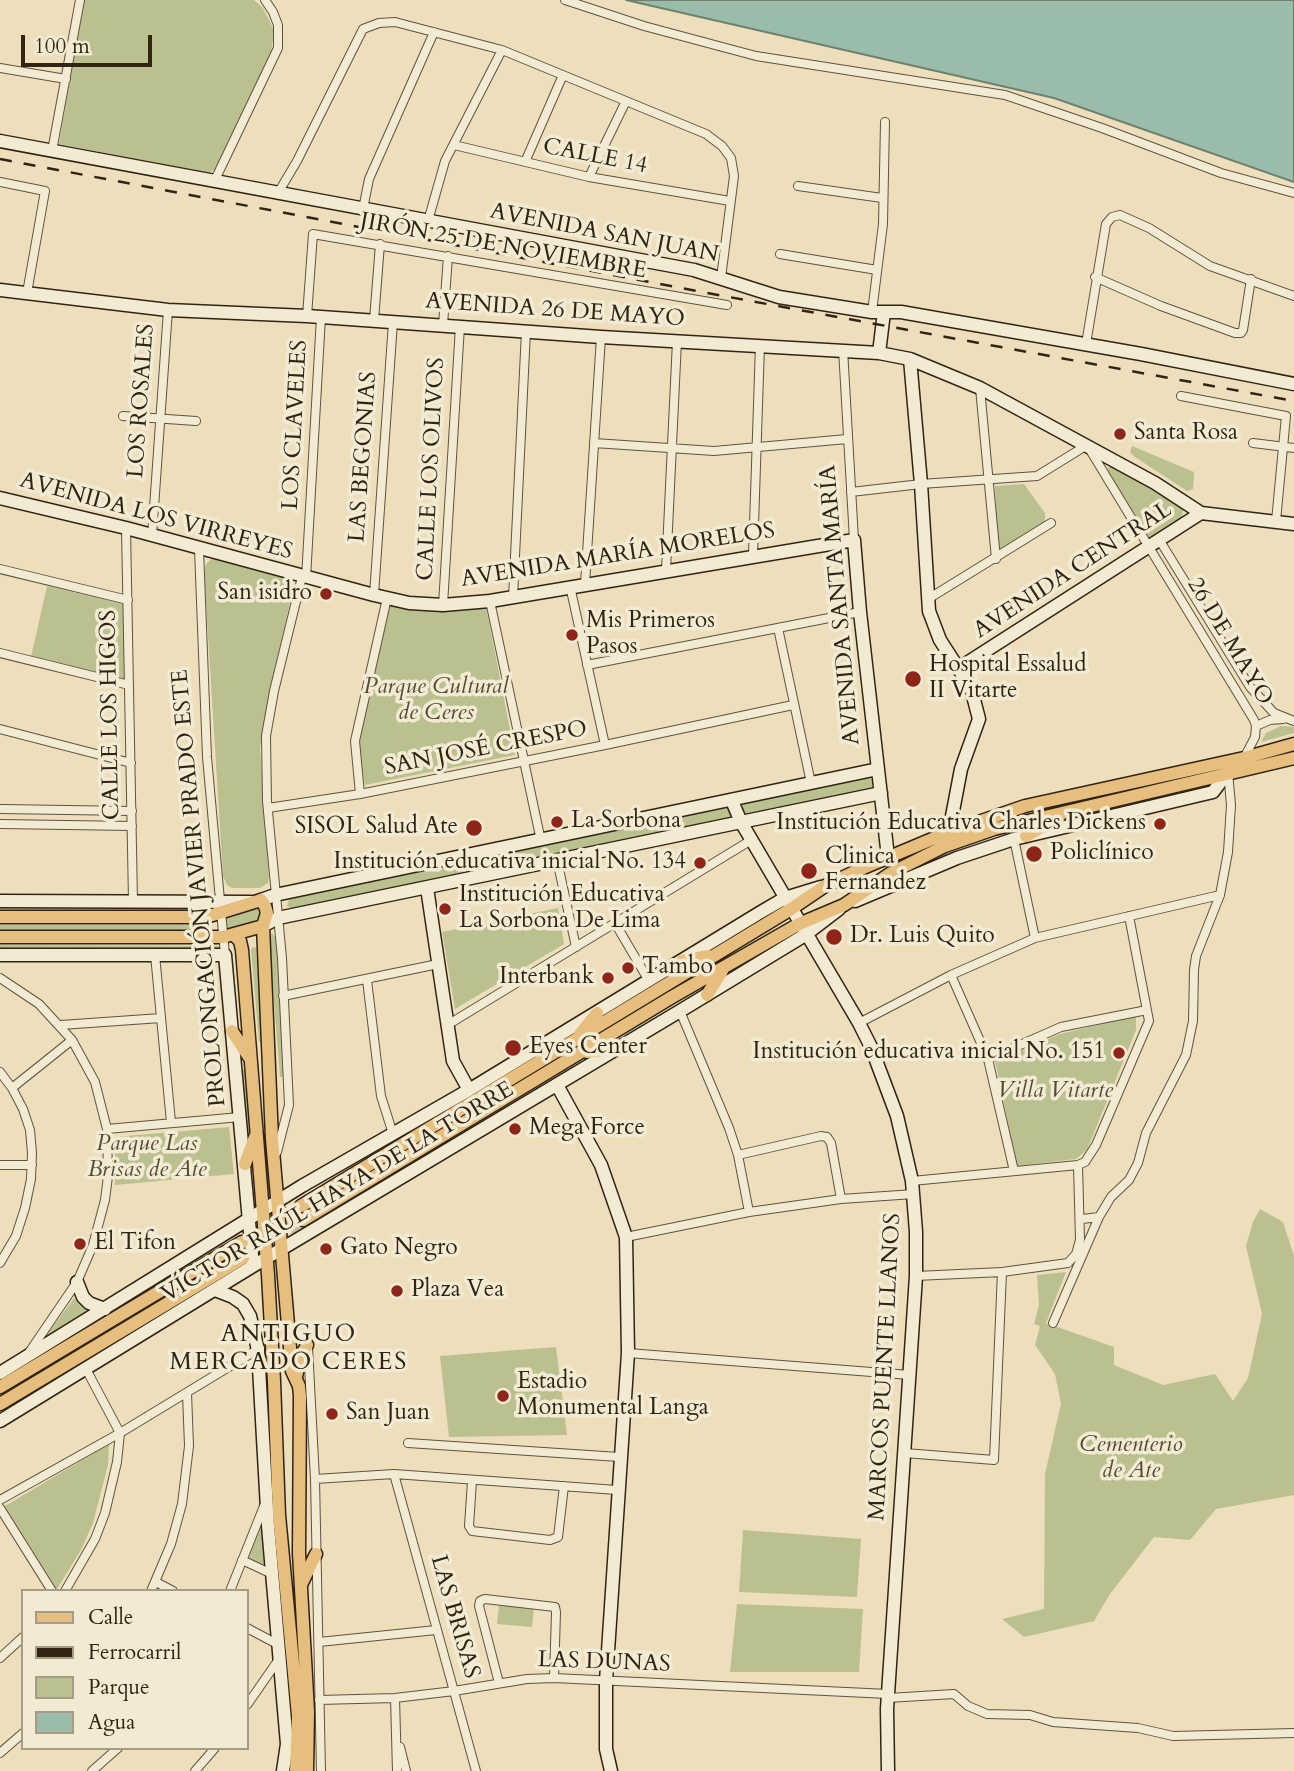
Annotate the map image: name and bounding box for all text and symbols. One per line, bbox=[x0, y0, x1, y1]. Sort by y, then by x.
scale bar bbox=[24, 21, 156, 65]
text: 100 m bbox=[34, 32, 90, 61]
street label: CALLE 14 bbox=[540, 133, 650, 181]
street label: AVENIDA SAN JUAN bbox=[487, 198, 721, 270]
street label: JIRÓN 25 DE NOVIEMBRE bbox=[358, 208, 648, 286]
street label: AVENIDA 26 DE MAYO bbox=[424, 288, 686, 334]
street label: LOS ROSALES bbox=[123, 323, 161, 479]
street label: LOS CLAVELES bbox=[278, 339, 314, 511]
street label: CALLE LOS OLIVOS bbox=[412, 357, 452, 581]
street label: LAS BEGONIAS bbox=[344, 371, 384, 543]
place label: Santa Rosa bbox=[1134, 420, 1238, 448]
marker: Santa Rosa bbox=[1112, 426, 1128, 442]
street label: AVENIDA SANTA MARÍA bbox=[815, 464, 867, 746]
street label: AVENIDA LOS VIRREYES bbox=[17, 467, 295, 567]
street label: AVENIDA CENTRAL bbox=[969, 497, 1177, 645]
street label: AVENIDA MARÍA MORELOS bbox=[459, 518, 777, 594]
street label: 26 DE MAYO bbox=[1180, 573, 1278, 711]
place label: San isidro bbox=[218, 580, 312, 608]
marker: San isidro bbox=[318, 586, 334, 602]
place label: Mis Primeros Pasos bbox=[586, 608, 715, 662]
street label: CALLE LOS HIGOS bbox=[95, 610, 127, 820]
marker: Mis Primeros Pasos bbox=[564, 627, 580, 643]
place label: Hospital Essalud II Vitarte bbox=[929, 652, 1087, 706]
street label: PROLONGACIÓN JAVIER PRADO ESTE bbox=[167, 668, 233, 1108]
marker: Hospital Essalud II Vitarte bbox=[903, 669, 923, 689]
park label: Parque Cultural de Ceres bbox=[364, 674, 508, 728]
street label: SAN JOSÉ CRESPO bbox=[382, 716, 590, 782]
place label: La Sorbona bbox=[571, 808, 681, 836]
place label: Institución Educativa Charles Dickens bbox=[776, 810, 1146, 838]
place label: SISOL Salud Ate bbox=[295, 814, 458, 842]
marker: La Sorbona bbox=[549, 814, 565, 830]
marker: Institución Educativa Charles Dickens bbox=[1152, 816, 1168, 832]
marker: SISOL Salud Ate bbox=[464, 818, 484, 838]
place label: Policlínico bbox=[1050, 840, 1154, 868]
place label: Clinica Fernandez bbox=[825, 844, 926, 898]
marker: Policlínico bbox=[1024, 844, 1044, 864]
place label: Institución educativa inicial No. 134 bbox=[334, 849, 686, 877]
marker: Institución educativa inicial No. 134 bbox=[692, 855, 708, 871]
marker: Clinica Fernandez bbox=[799, 861, 819, 881]
place label: Institución Educativa La Sorbona De Lima bbox=[459, 882, 665, 936]
marker: Institución Educativa La Sorbona De Lima bbox=[437, 901, 453, 917]
place label: Dr. Luis Quito bbox=[850, 923, 995, 951]
marker: Dr. Luis Quito bbox=[824, 927, 844, 947]
place label: Tambo bbox=[642, 954, 713, 982]
marker: Tambo bbox=[620, 960, 636, 976]
place label: Interbank bbox=[499, 964, 594, 992]
marker: Interbank bbox=[600, 970, 616, 986]
place label: Eyes Center bbox=[529, 1034, 647, 1062]
marker: Eyes Center bbox=[503, 1038, 523, 1058]
place label: Institución educativa inicial No. 151 bbox=[753, 1039, 1105, 1067]
marker: Institución educativa inicial No. 151 bbox=[1111, 1045, 1127, 1061]
street label: VÍCTOR RAÚL HAYA DE LA TORRE bbox=[157, 1077, 519, 1309]
park label: Villa Vitarte bbox=[997, 1078, 1113, 1106]
place label: Mega Force bbox=[529, 1115, 645, 1143]
marker: Mega Force bbox=[507, 1121, 523, 1137]
park label: Parque Las Brisas de Ate bbox=[87, 1131, 207, 1185]
street label: MARCOS PUENTE LLANOS bbox=[864, 1213, 908, 1521]
place label: El Tifon bbox=[94, 1230, 176, 1258]
place label: Gato Negro bbox=[340, 1235, 458, 1263]
marker: El Tifon bbox=[72, 1236, 88, 1252]
marker: Gato Negro bbox=[318, 1241, 334, 1257]
place label: Plaza Vea bbox=[411, 1277, 504, 1305]
marker: Plaza Vea bbox=[389, 1283, 405, 1299]
district label: ANTIGUO MERCADO CERES bbox=[171, 1321, 407, 1377]
place label: Estadio Monumental Langa bbox=[517, 1369, 709, 1423]
marker: Estadio Monumental Langa bbox=[495, 1388, 511, 1404]
place label: San Juan bbox=[346, 1400, 430, 1428]
marker: San Juan bbox=[324, 1406, 340, 1422]
park label: Cementerio de Ate bbox=[1079, 1432, 1183, 1486]
street label: LAS BRISAS bbox=[423, 1552, 485, 1682]
legend bbox=[21, 1589, 248, 1750]
text: Calle bbox=[88, 1603, 133, 1632]
text: Ferrocarril bbox=[88, 1638, 181, 1667]
street label: LAS DUNAS bbox=[537, 1647, 671, 1679]
text: Parque bbox=[88, 1673, 149, 1702]
text: Agua bbox=[88, 1708, 135, 1737]

